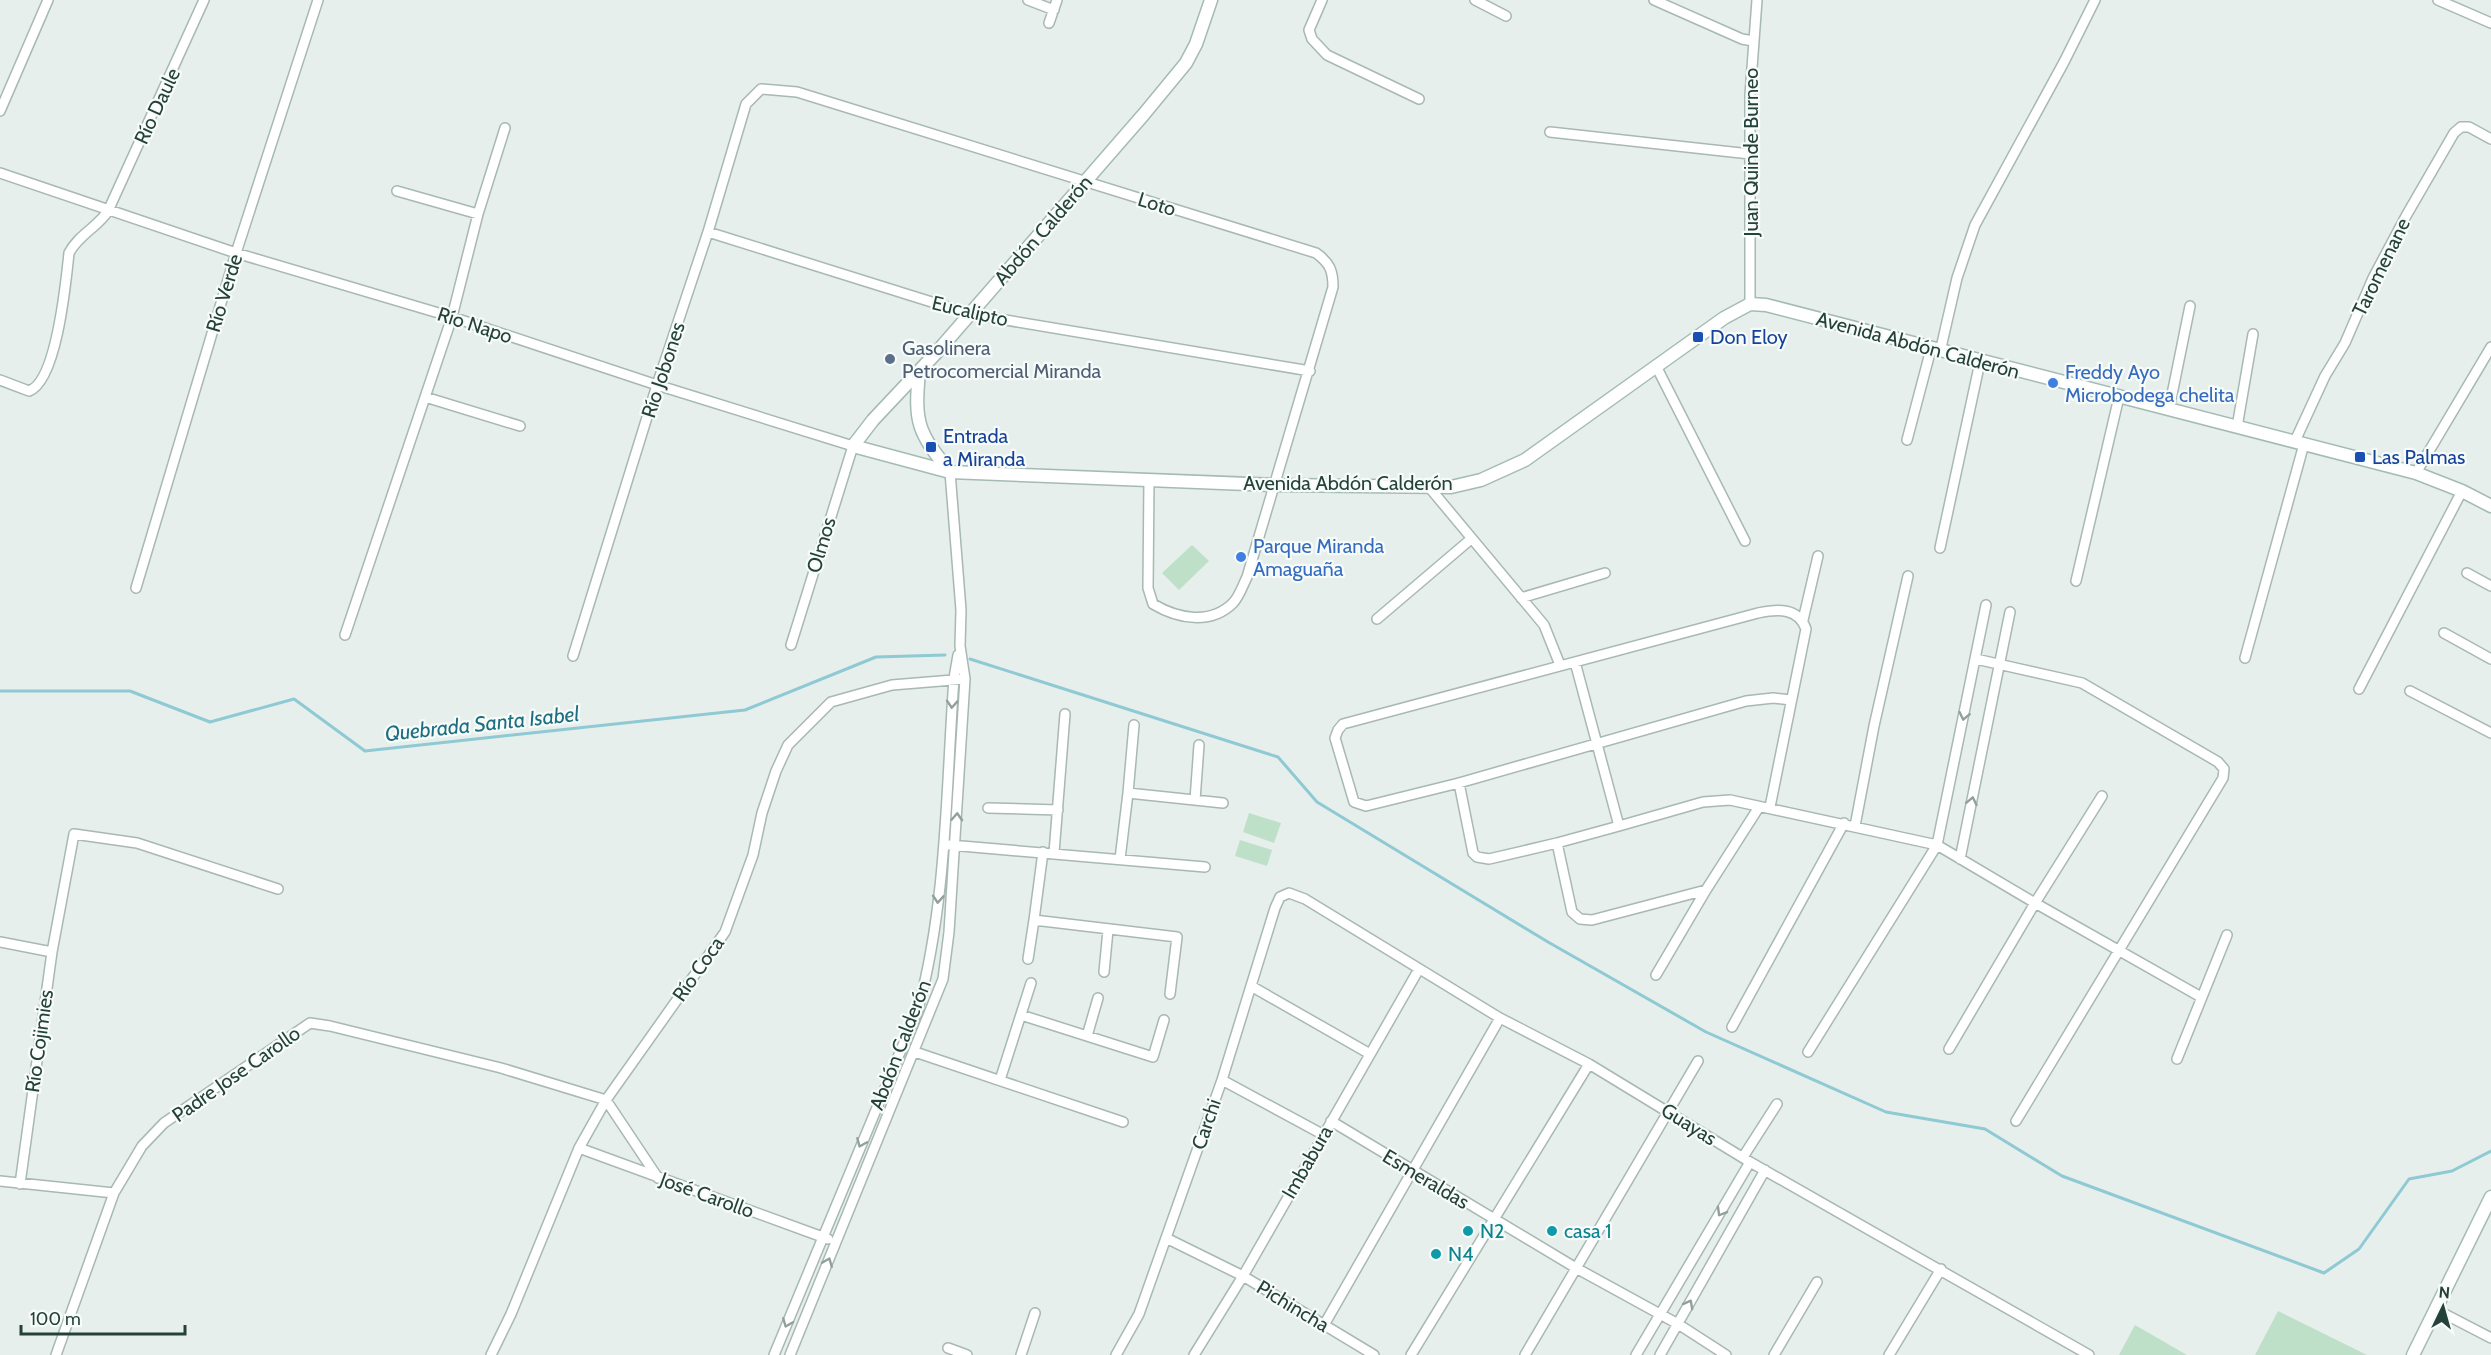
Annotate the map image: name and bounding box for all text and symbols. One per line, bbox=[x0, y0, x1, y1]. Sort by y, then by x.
street label: Río Daule bbox=[129, 64, 185, 148]
street label: Juan Quinde Burneo bbox=[1739, 68, 1763, 237]
street label: Abdón Calderón bbox=[989, 170, 1097, 290]
street label: Loto bbox=[1135, 187, 1179, 221]
street label: Taromenane bbox=[2347, 214, 2415, 320]
street label: Río Verde bbox=[201, 251, 247, 335]
street label: Eucalipto bbox=[930, 291, 1010, 331]
street label: Río Napo bbox=[435, 302, 515, 348]
street label: Avenida Abdón Calderón bbox=[1814, 306, 2022, 384]
street label: Río Jobones bbox=[636, 319, 690, 421]
place label: Don Eloy bbox=[1710, 325, 1788, 349]
marker: Don Eloy bbox=[1691, 330, 1705, 344]
place label: Gasolinera Petrocomercial Miranda bbox=[902, 336, 1101, 383]
marker: Gasolinera Petrocomercial Miranda bbox=[883, 352, 897, 366]
place label: Freddy Ayo Microbodega chelita bbox=[2065, 360, 2235, 407]
marker: Freddy Ayo Microbodega chelita bbox=[2046, 376, 2060, 390]
place label: Entrada a Miranda bbox=[943, 424, 1025, 471]
marker: Entrada a Miranda bbox=[924, 440, 938, 454]
place label: Las Palmas bbox=[2372, 445, 2465, 469]
marker: Las Palmas bbox=[2353, 450, 2367, 464]
street label: Avenida Abdón Calderón bbox=[1243, 471, 1453, 495]
street label: Olmos bbox=[801, 514, 841, 576]
place label: Parque Miranda Amaguaña bbox=[1253, 534, 1385, 581]
marker: Parque Miranda Amaguaña bbox=[1234, 550, 1248, 564]
one-way arrow bbox=[946, 700, 959, 709]
water label: Quebrada Santa Isabel bbox=[384, 701, 580, 746]
one-way arrow bbox=[1958, 711, 1971, 721]
one-way arrow bbox=[1965, 797, 1978, 807]
one-way arrow bbox=[950, 813, 963, 822]
one-way arrow bbox=[932, 894, 945, 903]
street label: Río Coca bbox=[667, 932, 729, 1006]
street label: Abdón Calderón bbox=[864, 977, 936, 1113]
street label: Río Cojimies bbox=[20, 988, 58, 1094]
street label: Padre Jose Carollo bbox=[167, 1021, 305, 1127]
street label: Carchi bbox=[1186, 1095, 1226, 1153]
street label: Guayas bbox=[1657, 1098, 1721, 1150]
street label: Imbabura bbox=[1276, 1121, 1338, 1203]
one-way arrow bbox=[857, 1137, 869, 1148]
street label: Esmeraldas bbox=[1378, 1144, 1474, 1214]
street label: José Carollo bbox=[656, 1167, 757, 1223]
one-way arrow bbox=[1716, 1206, 1728, 1216]
place label: N2 bbox=[1480, 1219, 1505, 1243]
place label: casa 1 bbox=[1564, 1219, 1612, 1243]
marker: N2 bbox=[1461, 1224, 1475, 1238]
marker: casa 1 bbox=[1545, 1224, 1559, 1238]
place label: N4 bbox=[1448, 1242, 1474, 1266]
marker: N4 bbox=[1429, 1247, 1443, 1261]
one-way arrow bbox=[821, 1257, 833, 1268]
street label: Pichincha bbox=[1252, 1275, 1334, 1337]
north arrow bbox=[2413, 1277, 2473, 1337]
text: N bbox=[2438, 1283, 2451, 1303]
scale bar bbox=[21, 1298, 184, 1336]
one-way arrow bbox=[1682, 1300, 1693, 1311]
text: 100 m bbox=[30, 1308, 81, 1330]
one-way arrow bbox=[782, 1317, 794, 1328]

